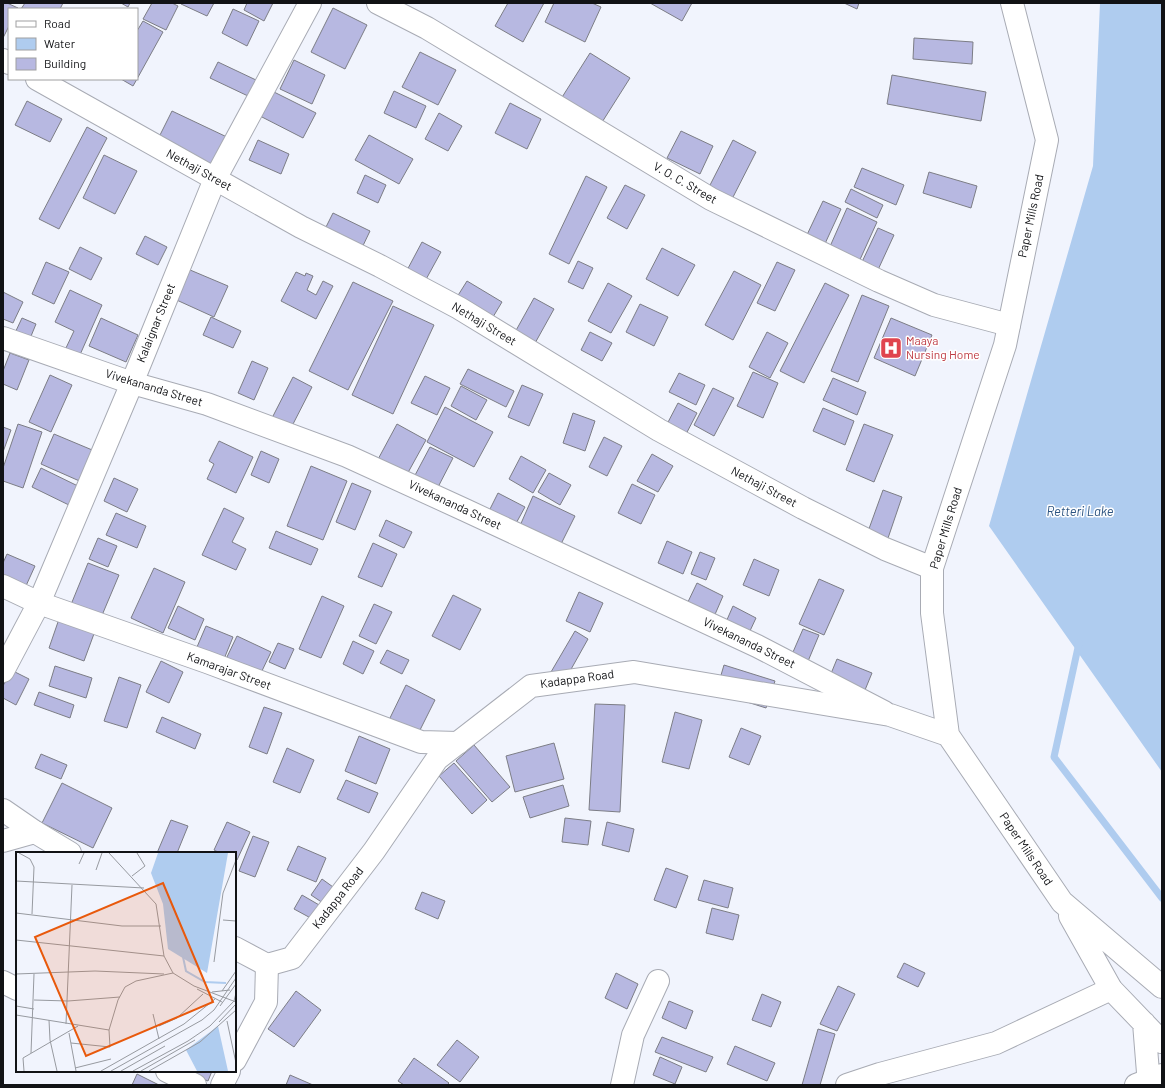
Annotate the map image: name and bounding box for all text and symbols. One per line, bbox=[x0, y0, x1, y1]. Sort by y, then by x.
legend bbox=[8, 8, 138, 80]
text: Road bbox=[44, 16, 71, 30]
text: Water bbox=[44, 36, 76, 50]
text: Building bbox=[44, 56, 86, 70]
street label: Nethaji Street bbox=[164, 145, 235, 193]
street label: V. O. C. Street bbox=[651, 158, 720, 206]
street label: Paper Mills Road bbox=[1014, 173, 1046, 259]
street label: Kalaignar Street bbox=[133, 281, 177, 364]
street label: Nethaji Street bbox=[450, 298, 519, 348]
place label: Maaya Nursing Home bbox=[906, 333, 980, 361]
hospital icon: Maaya Nursing Home bbox=[878, 335, 904, 361]
street label: Vivekananda Street bbox=[104, 366, 205, 408]
street label: Nethaji Street bbox=[729, 463, 800, 509]
street label: Vivekananda Street bbox=[407, 476, 504, 532]
street label: Paper Mills Road bbox=[926, 485, 964, 570]
water label: Retteri Lake bbox=[1046, 503, 1114, 519]
street label: Vivekananda Street bbox=[701, 614, 798, 671]
street label: Kamarajar Street bbox=[185, 648, 273, 692]
street label: Kadappa Road bbox=[539, 666, 615, 690]
street label: Paper Mills Road bbox=[997, 809, 1056, 887]
inset map bbox=[16, 852, 236, 1072]
street label: Kadappa Road bbox=[309, 864, 366, 931]

